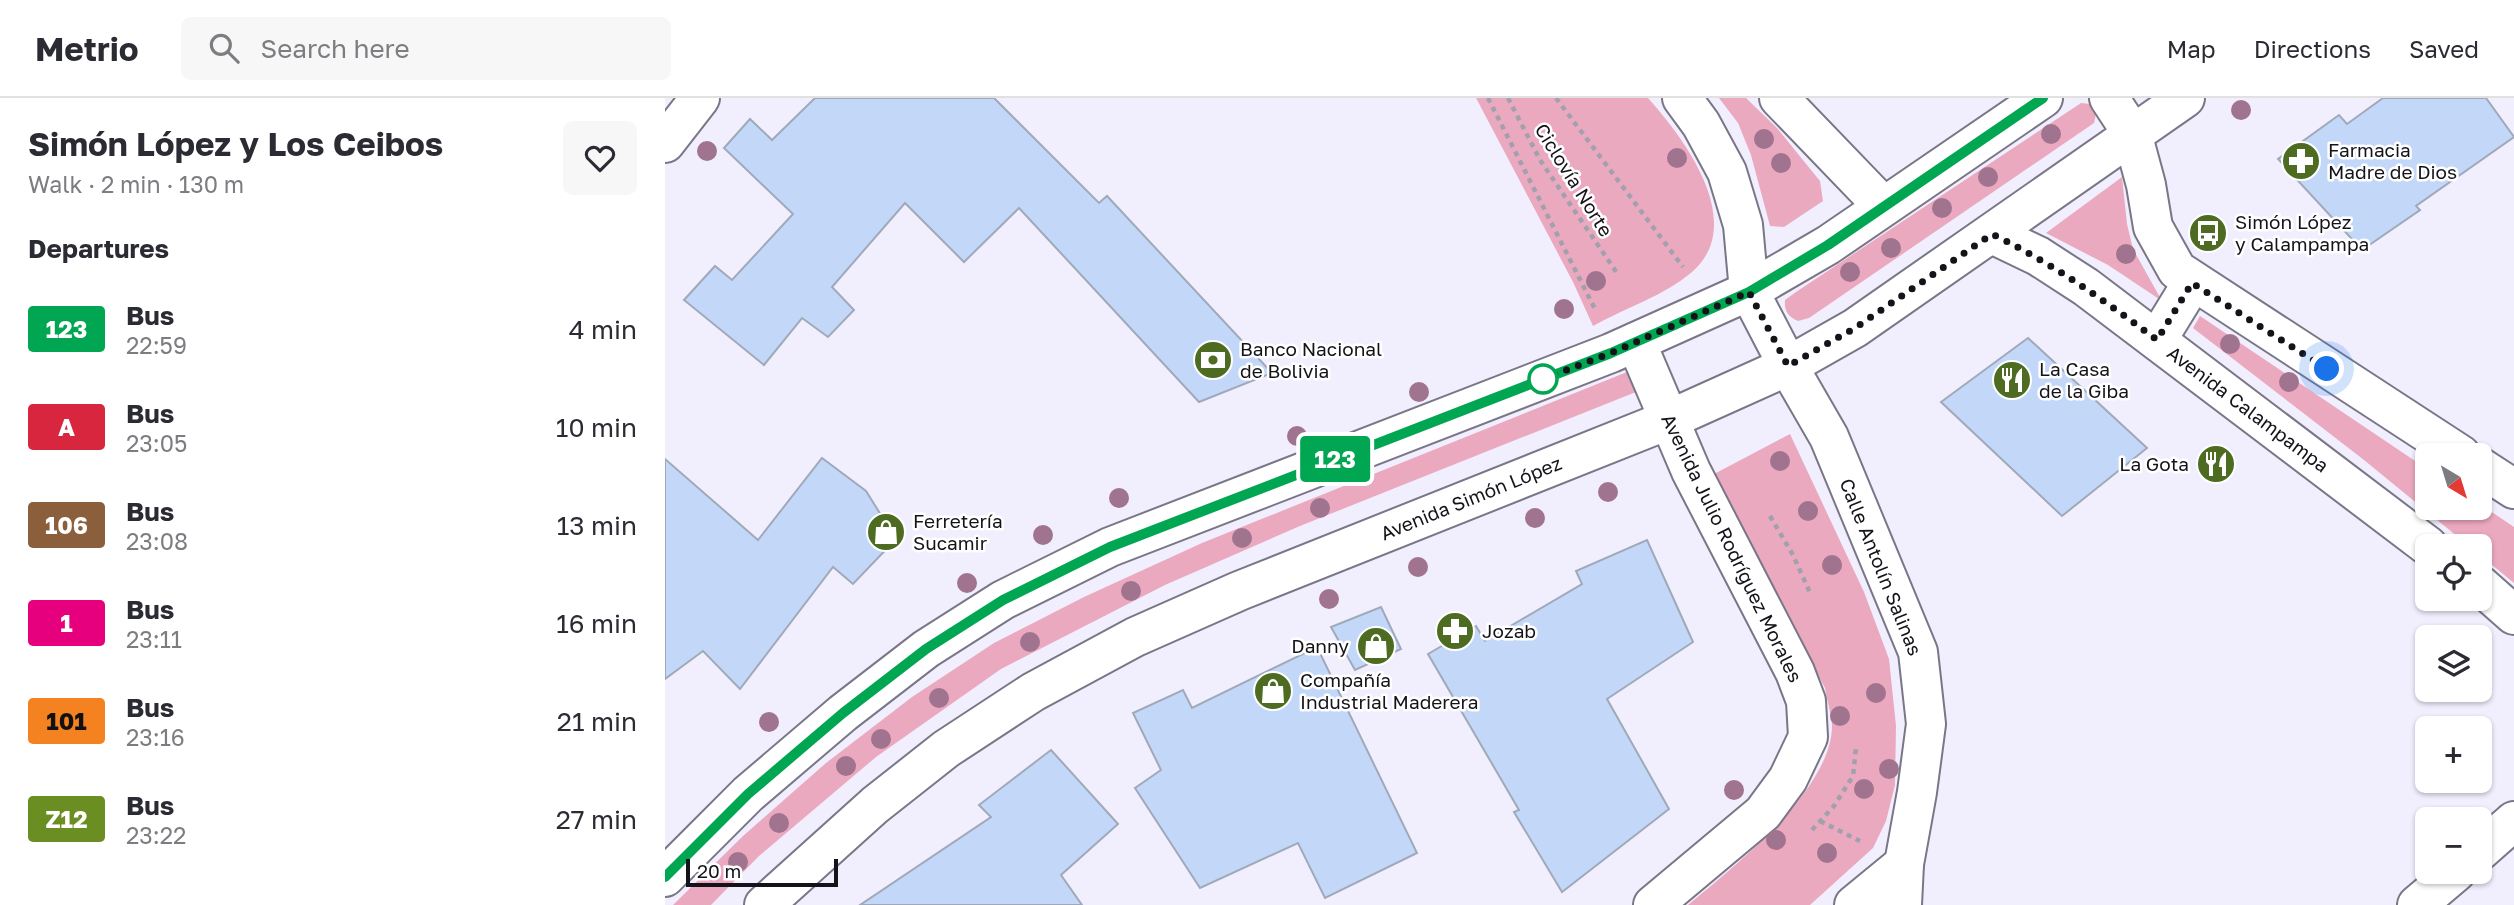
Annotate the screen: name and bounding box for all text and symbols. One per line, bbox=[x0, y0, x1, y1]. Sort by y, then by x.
search box bbox=[181, 17, 671, 80]
text: Metrio bbox=[35, 29, 139, 68]
icon: search bbox=[205, 29, 243, 67]
text: Search here bbox=[261, 33, 410, 64]
text: Map bbox=[2167, 34, 2216, 63]
text: Directions bbox=[2254, 34, 2371, 63]
text: Saved bbox=[2409, 34, 2479, 63]
street label: Ciclovía Norte bbox=[1531, 119, 1618, 240]
button: heart bbox=[563, 121, 637, 195]
text: Simón López y Los Ceibos bbox=[28, 124, 443, 163]
place label: Farmacia Madre de Dios bbox=[2328, 138, 2457, 183]
pharmacy icon: Farmacia Madre de Dios bbox=[2280, 140, 2322, 182]
text: Walk · 2 min · 130 m bbox=[28, 170, 244, 198]
place label: Simón López y Calampampa bbox=[2235, 210, 2369, 255]
bus stop icon: Simón López y Calampampa bbox=[2187, 212, 2229, 254]
text: Departures bbox=[28, 233, 169, 264]
text: Bus bbox=[126, 300, 174, 331]
text: 123 bbox=[46, 314, 87, 343]
text: 4 min bbox=[569, 314, 637, 345]
text: 22:59 bbox=[126, 331, 187, 359]
place label: Banco Nacional de Bolivia bbox=[1240, 337, 1382, 382]
bank icon: Banco Nacional de Bolivia bbox=[1192, 339, 1234, 381]
street label: Avenida Calampampa bbox=[2163, 341, 2333, 477]
your location bbox=[2309, 351, 2344, 386]
place label: La Casa de la Giba bbox=[2039, 357, 2129, 402]
restaurant icon: La Casa de la Giba bbox=[1991, 359, 2033, 401]
unlabelled marker bbox=[1528, 364, 1558, 394]
text: Bus bbox=[126, 398, 174, 429]
street label: Avenida Julio Rodríguez Morales bbox=[1657, 410, 1808, 686]
text: A bbox=[58, 412, 75, 441]
text: 10 min bbox=[556, 412, 637, 443]
text: 23:05 bbox=[126, 429, 187, 457]
line badge: 123 bbox=[1295, 436, 1375, 482]
restaurant icon: La Gota bbox=[2195, 443, 2237, 485]
north arrow bbox=[2415, 443, 2492, 520]
map controls bbox=[2415, 443, 2492, 884]
text: 123 bbox=[1314, 444, 1356, 473]
street label: Avenida Simón López bbox=[1377, 451, 1565, 544]
place label: La Gota bbox=[2119, 452, 2189, 475]
street label: Calle Antolín Salinas bbox=[1835, 475, 1927, 659]
text: Bus bbox=[126, 496, 174, 527]
place label: Ferretería Sucamir bbox=[913, 509, 1003, 554]
text: 106 bbox=[45, 510, 88, 539]
text: 13 min bbox=[557, 510, 637, 541]
shop icon: Ferretería Sucamir bbox=[865, 511, 907, 553]
text: 23:08 bbox=[126, 527, 188, 555]
button: locate bbox=[2415, 534, 2492, 611]
text: Bus bbox=[126, 594, 174, 625]
text: 1 bbox=[60, 608, 73, 637]
text: 16 min bbox=[556, 608, 637, 639]
pharmacy icon: Jozab bbox=[1434, 610, 1476, 652]
place label: Jozab bbox=[1482, 619, 1536, 642]
text: 23:11 bbox=[126, 625, 182, 653]
shop icon: Danny bbox=[1355, 625, 1397, 667]
button: layers bbox=[2415, 625, 2492, 702]
place label: Danny bbox=[1291, 634, 1349, 657]
place label: Compañía Industrial Maderera bbox=[1300, 668, 1479, 713]
shop icon: Compañía Industrial Maderera bbox=[1252, 670, 1294, 712]
text: Bus bbox=[126, 692, 174, 723]
text: 101 bbox=[46, 706, 87, 735]
text: 21 min bbox=[557, 706, 637, 737]
button: + bbox=[2415, 716, 2492, 793]
text: 23:16 bbox=[126, 723, 185, 751]
text: Bus bbox=[126, 790, 174, 821]
text: Z12 bbox=[45, 804, 88, 833]
text: 27 min bbox=[556, 804, 637, 835]
button: − bbox=[2415, 807, 2492, 884]
text: 23:22 bbox=[126, 821, 186, 849]
scale bar bbox=[686, 856, 838, 888]
text: 20 m bbox=[697, 859, 741, 882]

